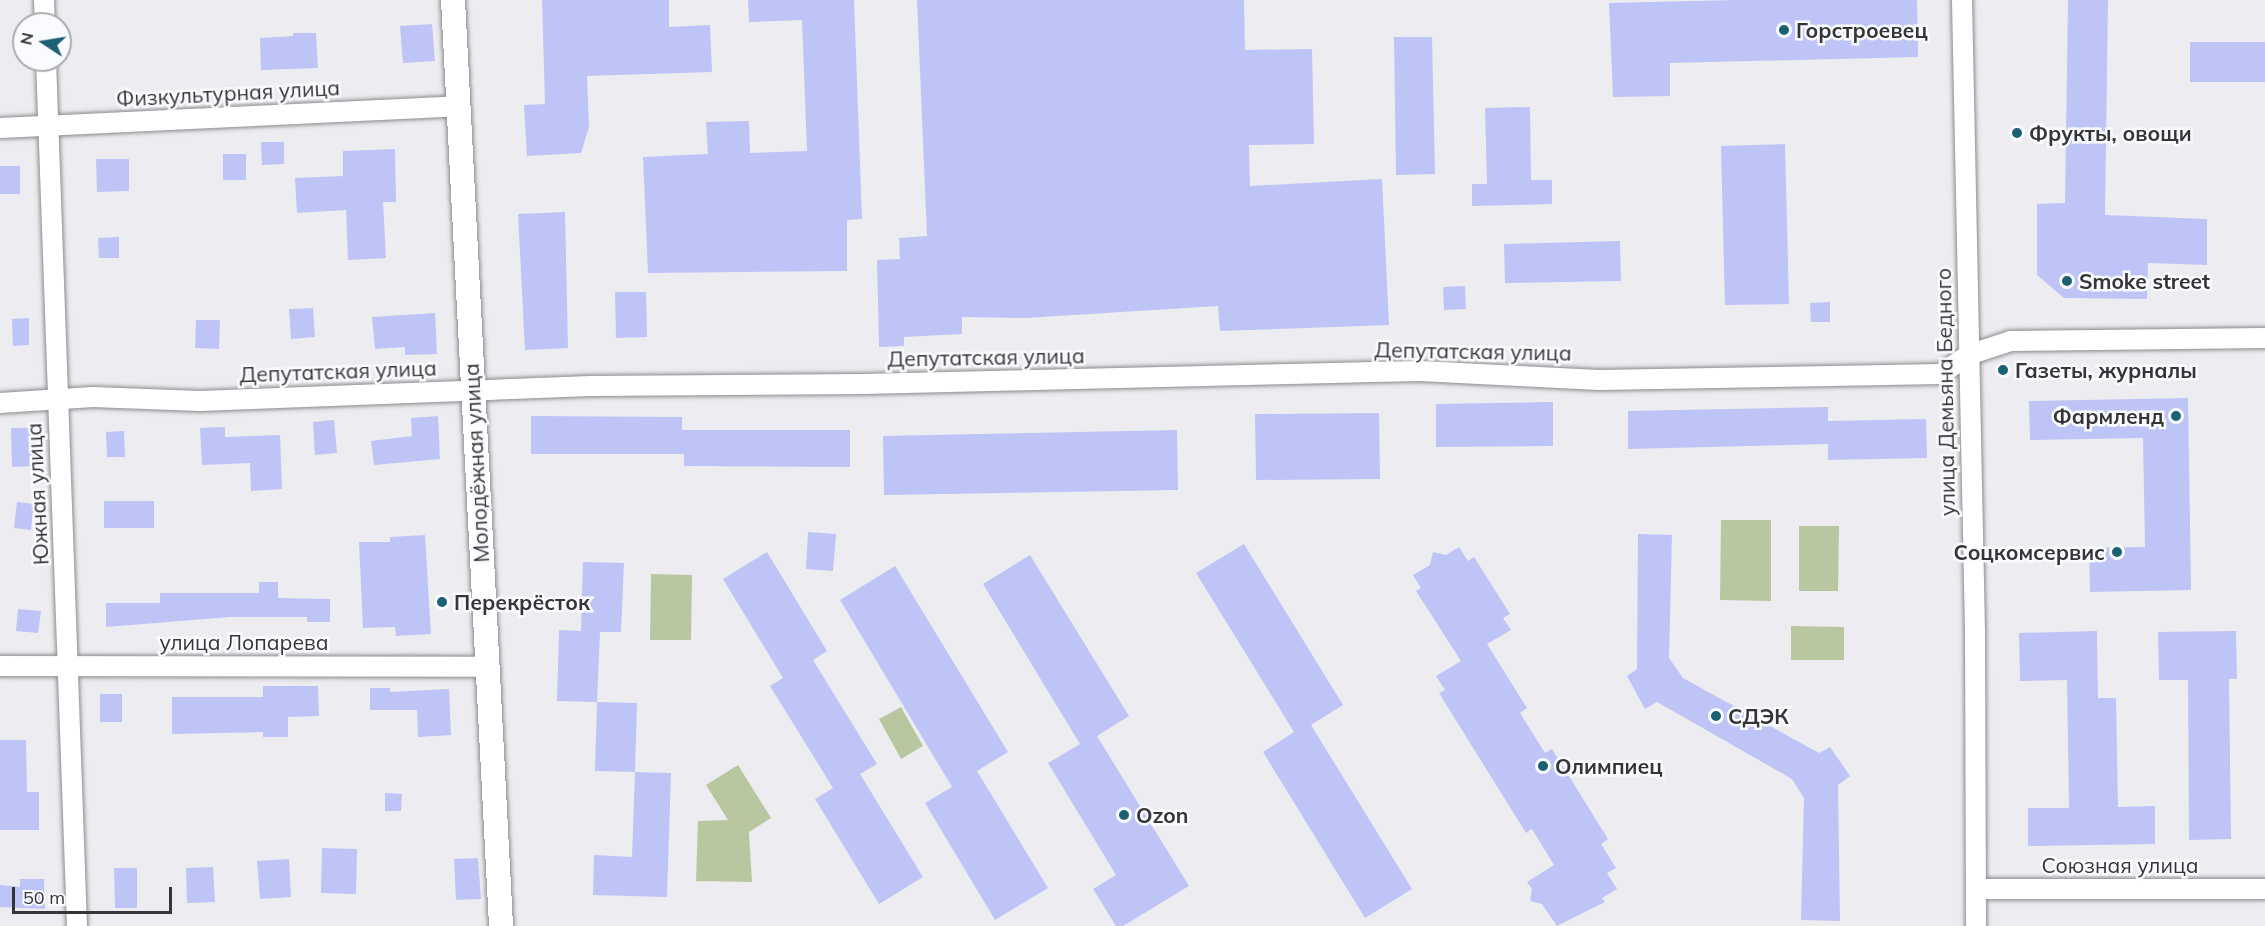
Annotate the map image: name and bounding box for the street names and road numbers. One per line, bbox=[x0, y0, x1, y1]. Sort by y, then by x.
street label: Физкультурная улица bbox=[115, 75, 341, 111]
street label: улица Демьяна Бедного bbox=[1930, 268, 1960, 516]
street label: Депутатская улица bbox=[1374, 337, 1572, 365]
street label: Депутатская улица bbox=[887, 343, 1085, 371]
street label: Депутатская улица bbox=[239, 355, 437, 387]
street label: Молодёжная улица bbox=[458, 363, 494, 563]
street label: Южная улица bbox=[21, 422, 53, 566]
street label: улица Лопарева bbox=[159, 629, 329, 655]
street label: Союзная улица bbox=[2041, 852, 2199, 878]

